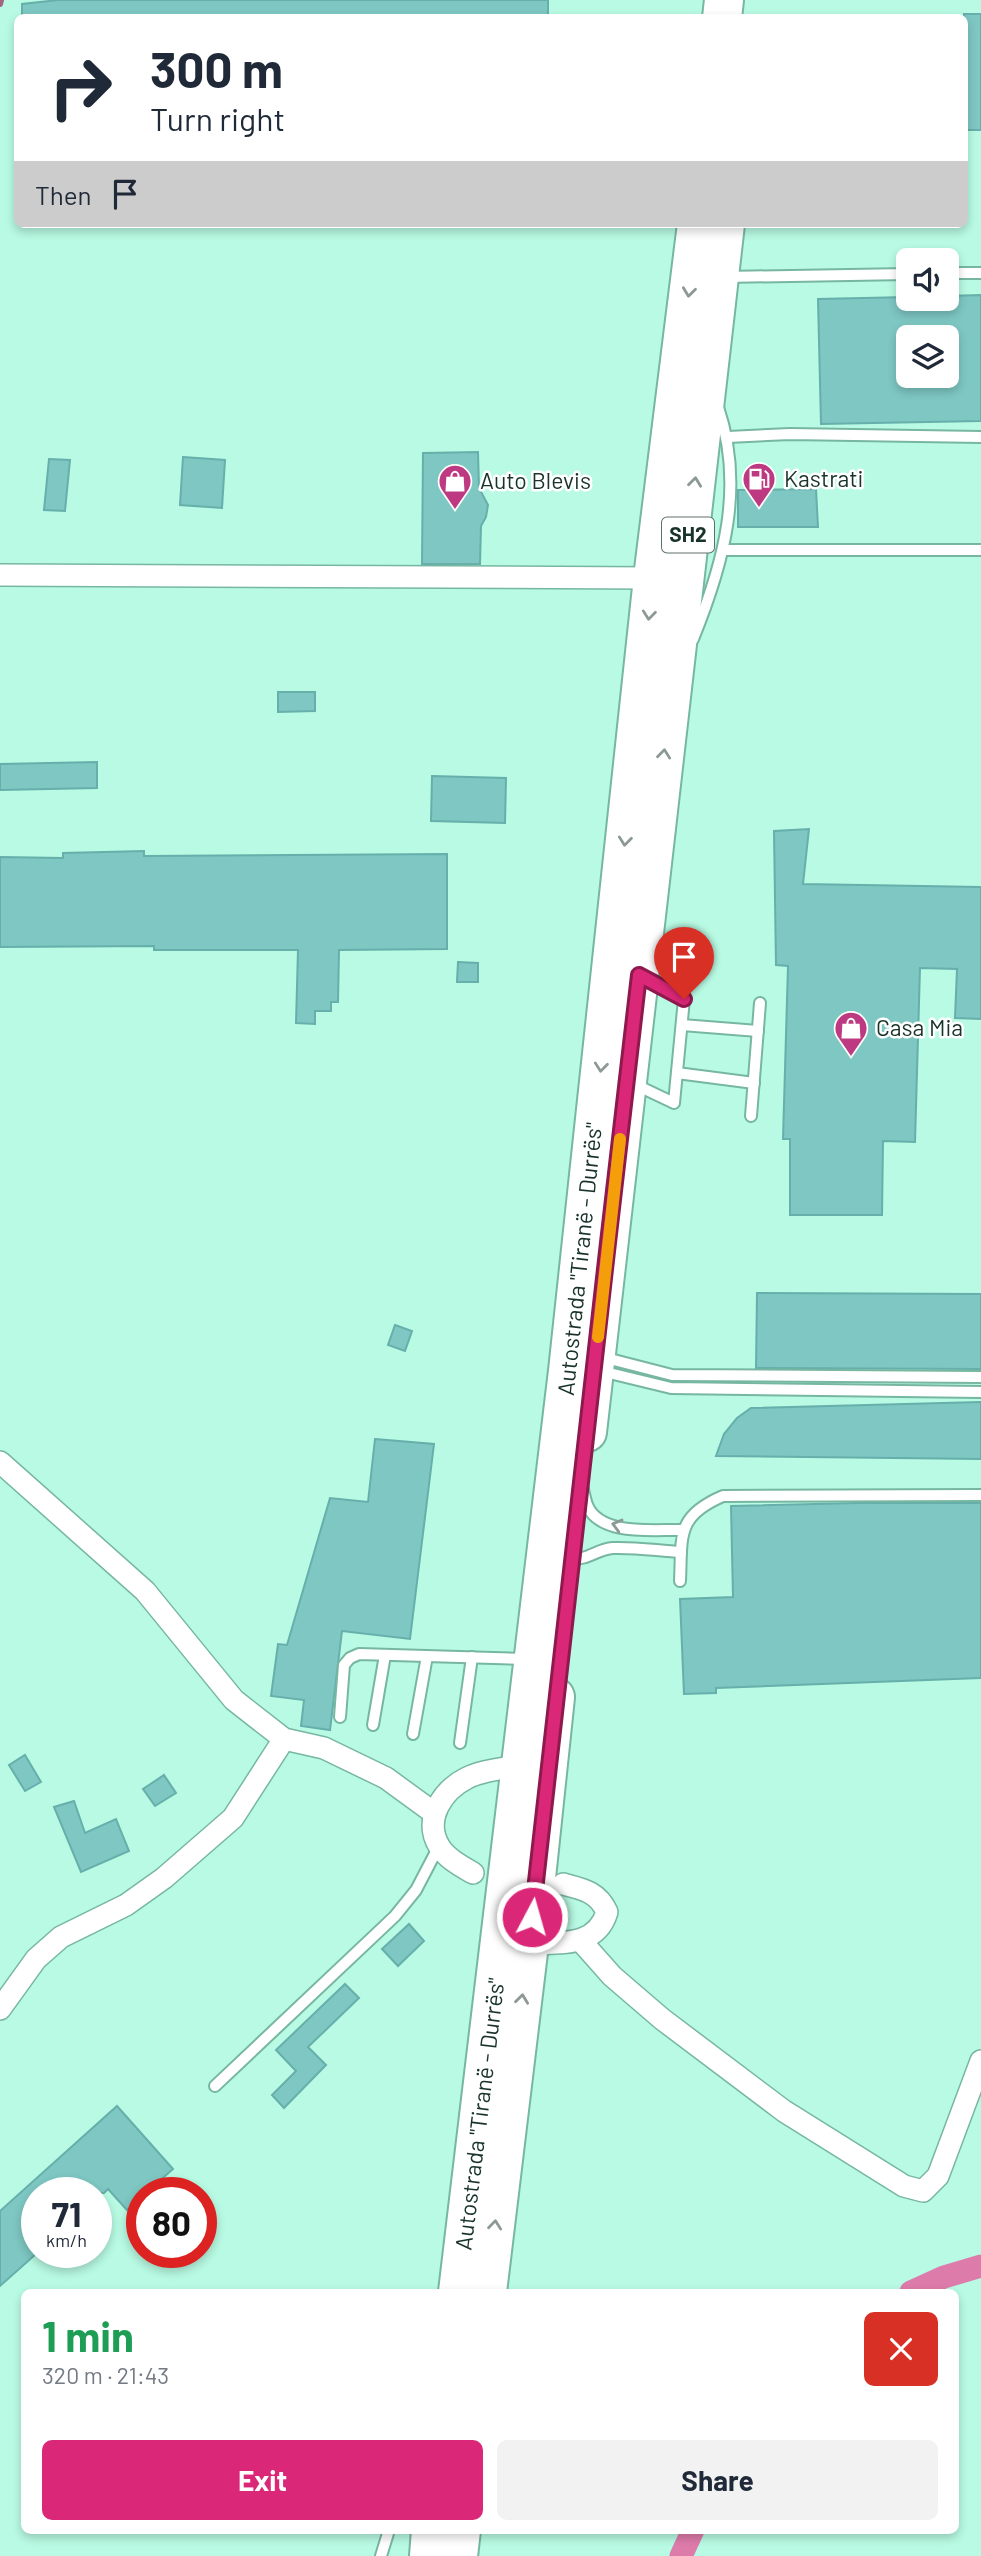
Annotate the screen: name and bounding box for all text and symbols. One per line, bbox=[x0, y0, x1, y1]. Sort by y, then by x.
text: 300 m bbox=[150, 39, 283, 98]
icon: right bbox=[35, 42, 126, 133]
text: Turn right bbox=[150, 99, 285, 137]
icon: arrive bbox=[106, 175, 144, 213]
text: Then bbox=[35, 179, 92, 210]
map controls bbox=[896, 248, 959, 388]
button: sound bbox=[896, 248, 959, 311]
one-way arrow bbox=[681, 286, 696, 298]
button: layers bbox=[896, 325, 959, 388]
fuel station icon: Kastrati bbox=[740, 460, 778, 509]
shop icon: Auto Blevis bbox=[436, 462, 474, 511]
place label: Kastrati bbox=[784, 464, 863, 492]
place label: Auto Blevis bbox=[480, 466, 591, 494]
one-way arrow bbox=[687, 477, 702, 488]
road number: SH2 bbox=[662, 518, 714, 552]
one-way arrow bbox=[642, 609, 657, 621]
one-way arrow bbox=[656, 748, 671, 760]
one-way arrow bbox=[618, 836, 633, 847]
pin bbox=[654, 927, 714, 999]
icon: arrive bbox=[665, 938, 703, 976]
shop icon: Casa Mia bbox=[832, 1009, 870, 1058]
place label: Casa Mia bbox=[876, 1013, 963, 1041]
one-way arrow bbox=[593, 1061, 608, 1073]
street label: Autostrada "Tiranë - Durrës" bbox=[551, 1121, 607, 1397]
one-way arrow bbox=[612, 1519, 624, 1533]
position arrow bbox=[495, 1880, 569, 1954]
street label: Autostrada "Tiranë - Durrës" bbox=[448, 1976, 510, 2252]
one-way arrow bbox=[515, 1993, 530, 2005]
speed limit sign: 80 bbox=[126, 2177, 217, 2268]
text: 71 bbox=[51, 2192, 81, 2234]
one-way arrow bbox=[487, 2219, 502, 2230]
text: km/h bbox=[46, 2229, 87, 2251]
text: 1 min bbox=[42, 2310, 134, 2360]
button: close bbox=[864, 2312, 938, 2386]
text: 320 m · 21:43 bbox=[42, 2361, 169, 2389]
button: Exit bbox=[42, 2440, 483, 2520]
button: Share bbox=[497, 2440, 938, 2520]

